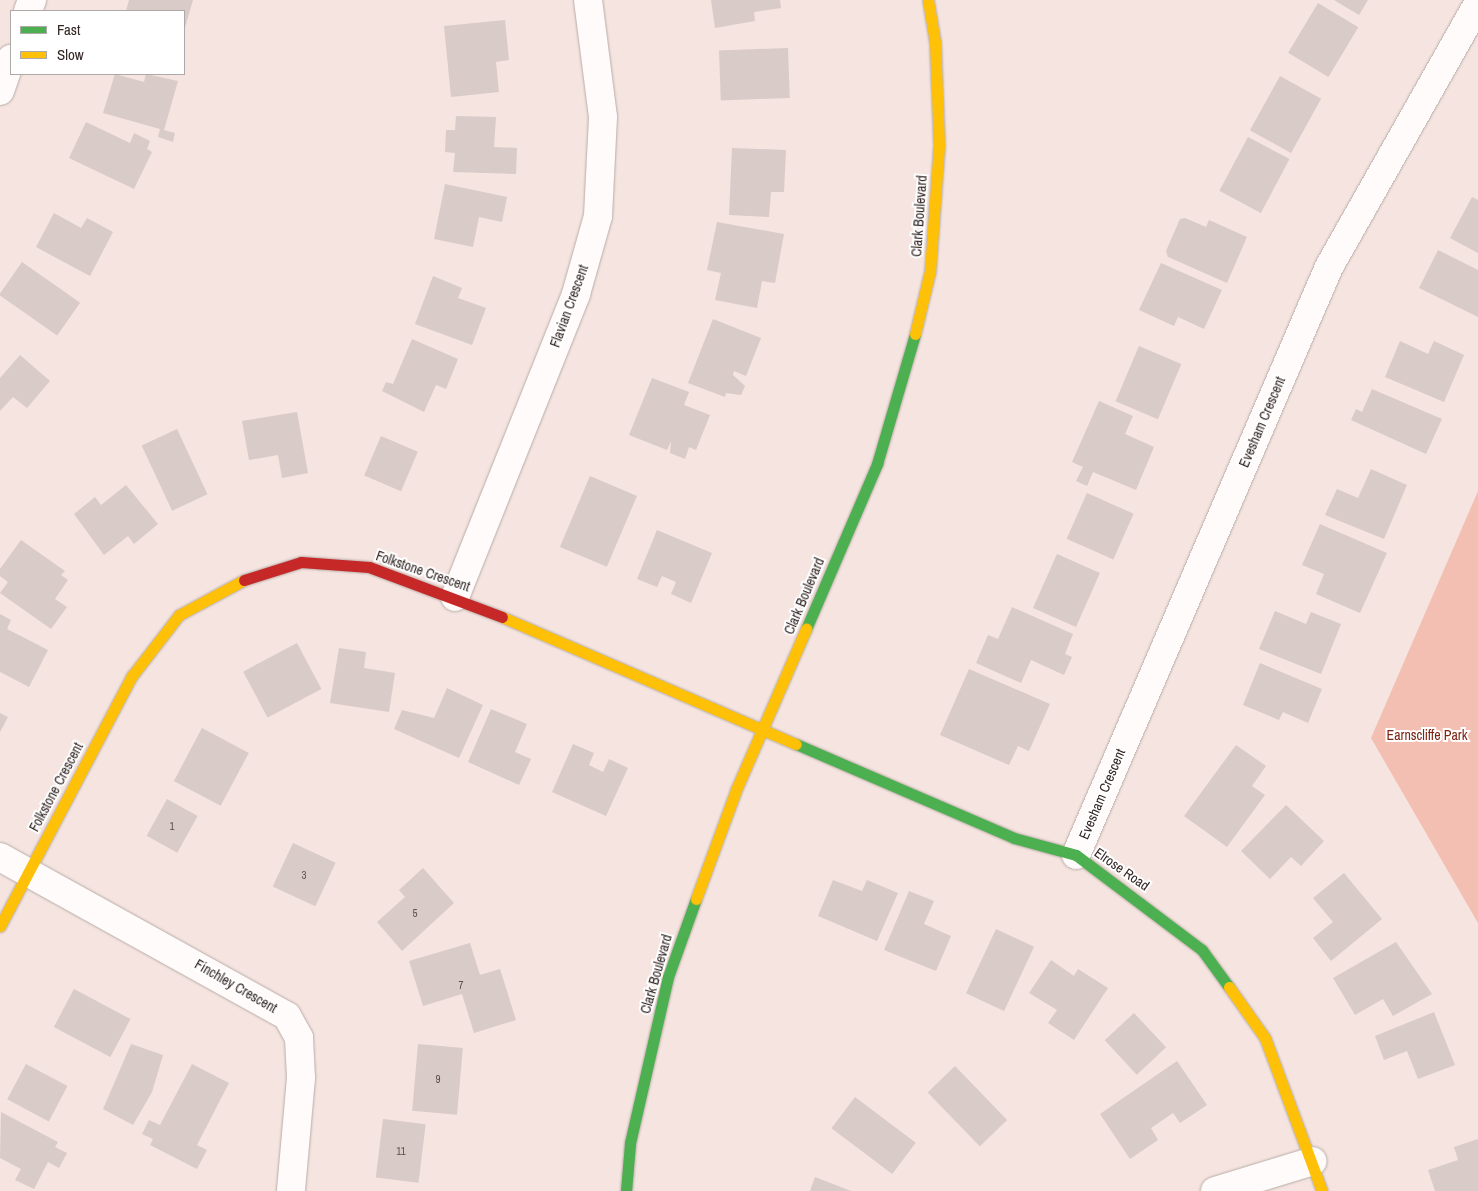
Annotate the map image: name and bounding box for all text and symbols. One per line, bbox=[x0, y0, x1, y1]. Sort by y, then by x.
legend bbox=[10, 10, 185, 75]
text: Fast bbox=[57, 19, 80, 40]
text: Slow bbox=[57, 44, 84, 65]
street label: Clark Boulevard bbox=[908, 175, 930, 257]
street label: Flavian Crescent bbox=[546, 262, 592, 350]
street label: Evesham Crescent bbox=[1235, 374, 1289, 470]
street label: Folkstone Crescent bbox=[374, 547, 472, 595]
street label: Clark Boulevard bbox=[780, 555, 828, 637]
park label: Earnscliffe Park bbox=[1387, 727, 1467, 743]
street label: Folkstone Crescent bbox=[26, 740, 86, 834]
street label: Evesham Crescent bbox=[1075, 746, 1129, 842]
house number: 1 bbox=[169, 819, 175, 833]
street label: Elrose Road bbox=[1091, 844, 1153, 894]
house number: 3 bbox=[301, 868, 307, 882]
house number: 5 bbox=[412, 906, 418, 920]
street label: Clark Boulevard bbox=[637, 932, 675, 1016]
street label: Finchley Crescent bbox=[192, 956, 280, 1016]
house number: 7 bbox=[458, 978, 464, 992]
house number: 9 bbox=[435, 1072, 441, 1086]
house number: 11 bbox=[396, 1144, 406, 1158]

